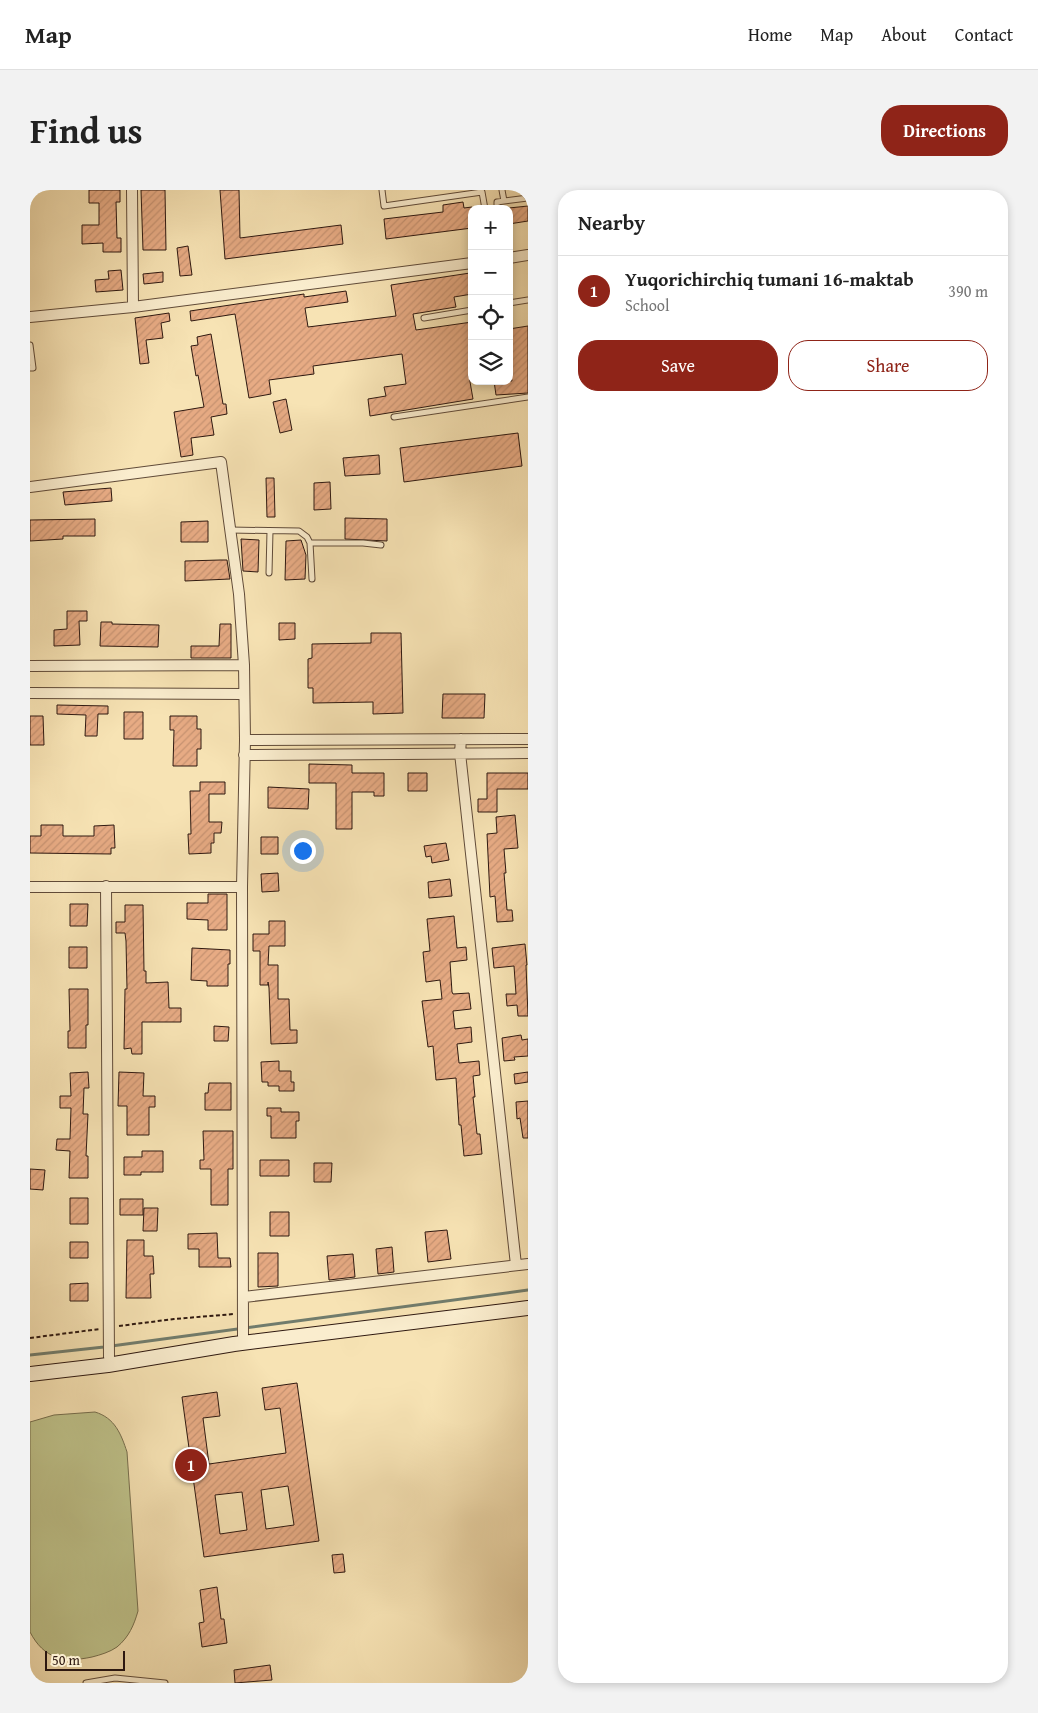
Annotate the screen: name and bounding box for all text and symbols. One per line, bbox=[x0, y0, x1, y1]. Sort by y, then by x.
text: Map bbox=[25, 17, 72, 52]
text: Home bbox=[748, 21, 792, 48]
text: Map bbox=[820, 21, 853, 48]
text: About bbox=[881, 21, 927, 48]
text: Contact bbox=[955, 21, 1013, 48]
text: Find us bbox=[30, 105, 143, 156]
button: Directions bbox=[881, 105, 1008, 156]
map controls bbox=[468, 205, 513, 385]
button: + bbox=[468, 205, 513, 250]
text: Nearby bbox=[578, 207, 645, 238]
button: − bbox=[468, 250, 513, 295]
text: Yuqorichirchiq tumani 16-maktab bbox=[625, 265, 914, 293]
text: 1 bbox=[590, 279, 598, 303]
text: 390 m bbox=[948, 279, 988, 303]
text: School bbox=[625, 293, 669, 317]
button: locate bbox=[468, 295, 513, 340]
button: layers bbox=[468, 340, 513, 385]
button: Save bbox=[578, 340, 778, 391]
button: Share bbox=[788, 340, 988, 391]
your location bbox=[290, 838, 316, 864]
pin: 1 bbox=[175, 1446, 207, 1484]
scale bar bbox=[45, 1648, 125, 1671]
text: 50 m bbox=[52, 1650, 80, 1670]

